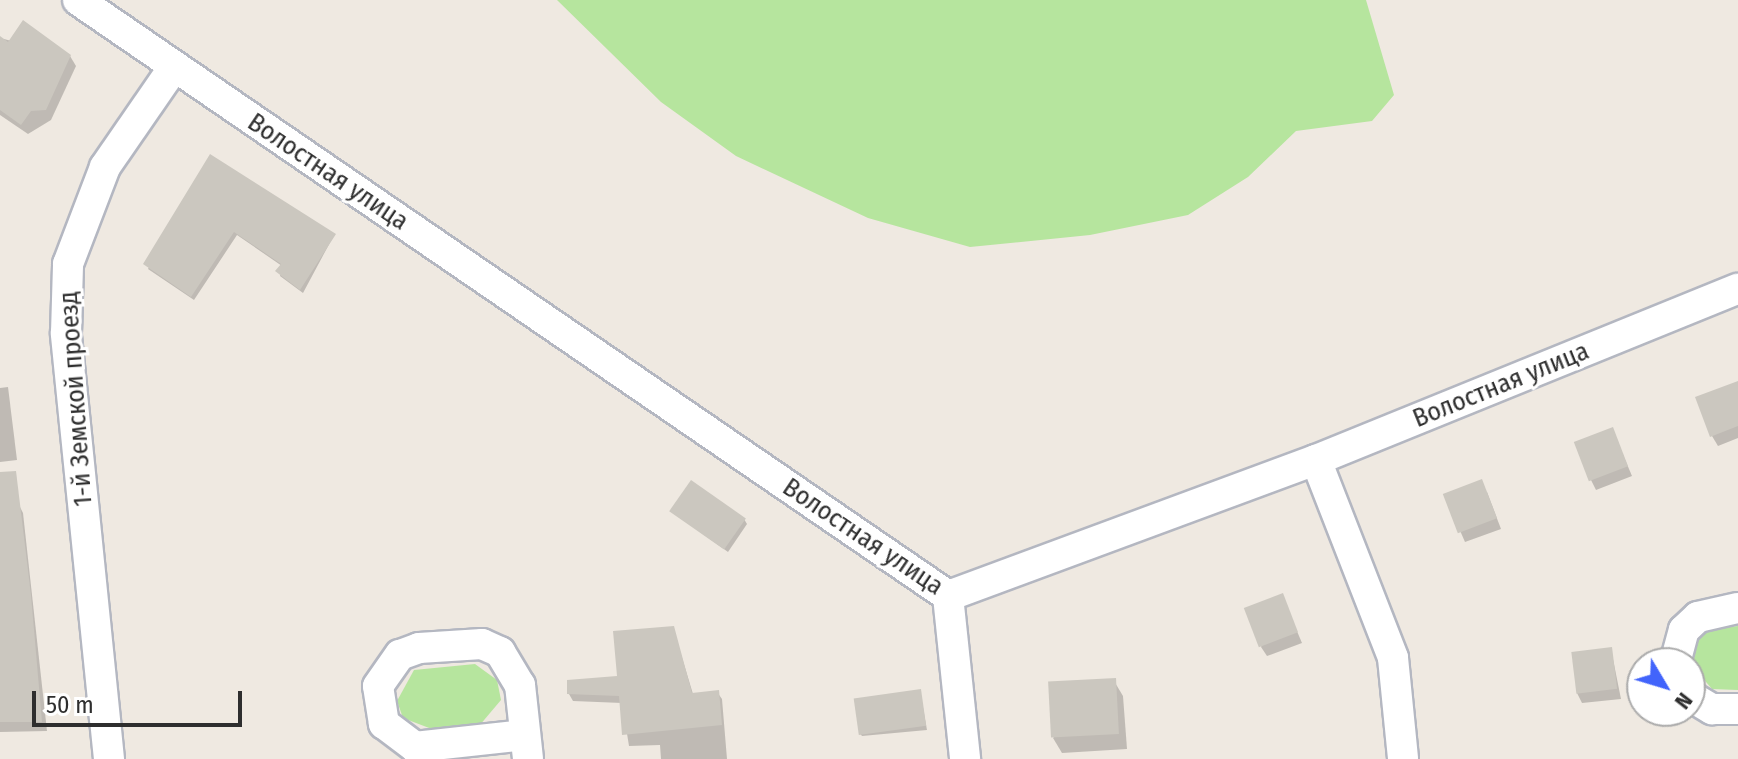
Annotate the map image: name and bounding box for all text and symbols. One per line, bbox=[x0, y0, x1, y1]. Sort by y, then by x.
street label: Волостная улица bbox=[242, 107, 414, 237]
street label: 1-й Земской проезд bbox=[53, 290, 99, 508]
street label: Волостная улица bbox=[1408, 335, 1594, 435]
street label: Волостная улица bbox=[777, 472, 949, 602]
north arrow bbox=[1626, 647, 1706, 727]
scale bar bbox=[36, 675, 246, 725]
text: N bbox=[1669, 687, 1698, 714]
text: 50 m bbox=[46, 691, 94, 719]

